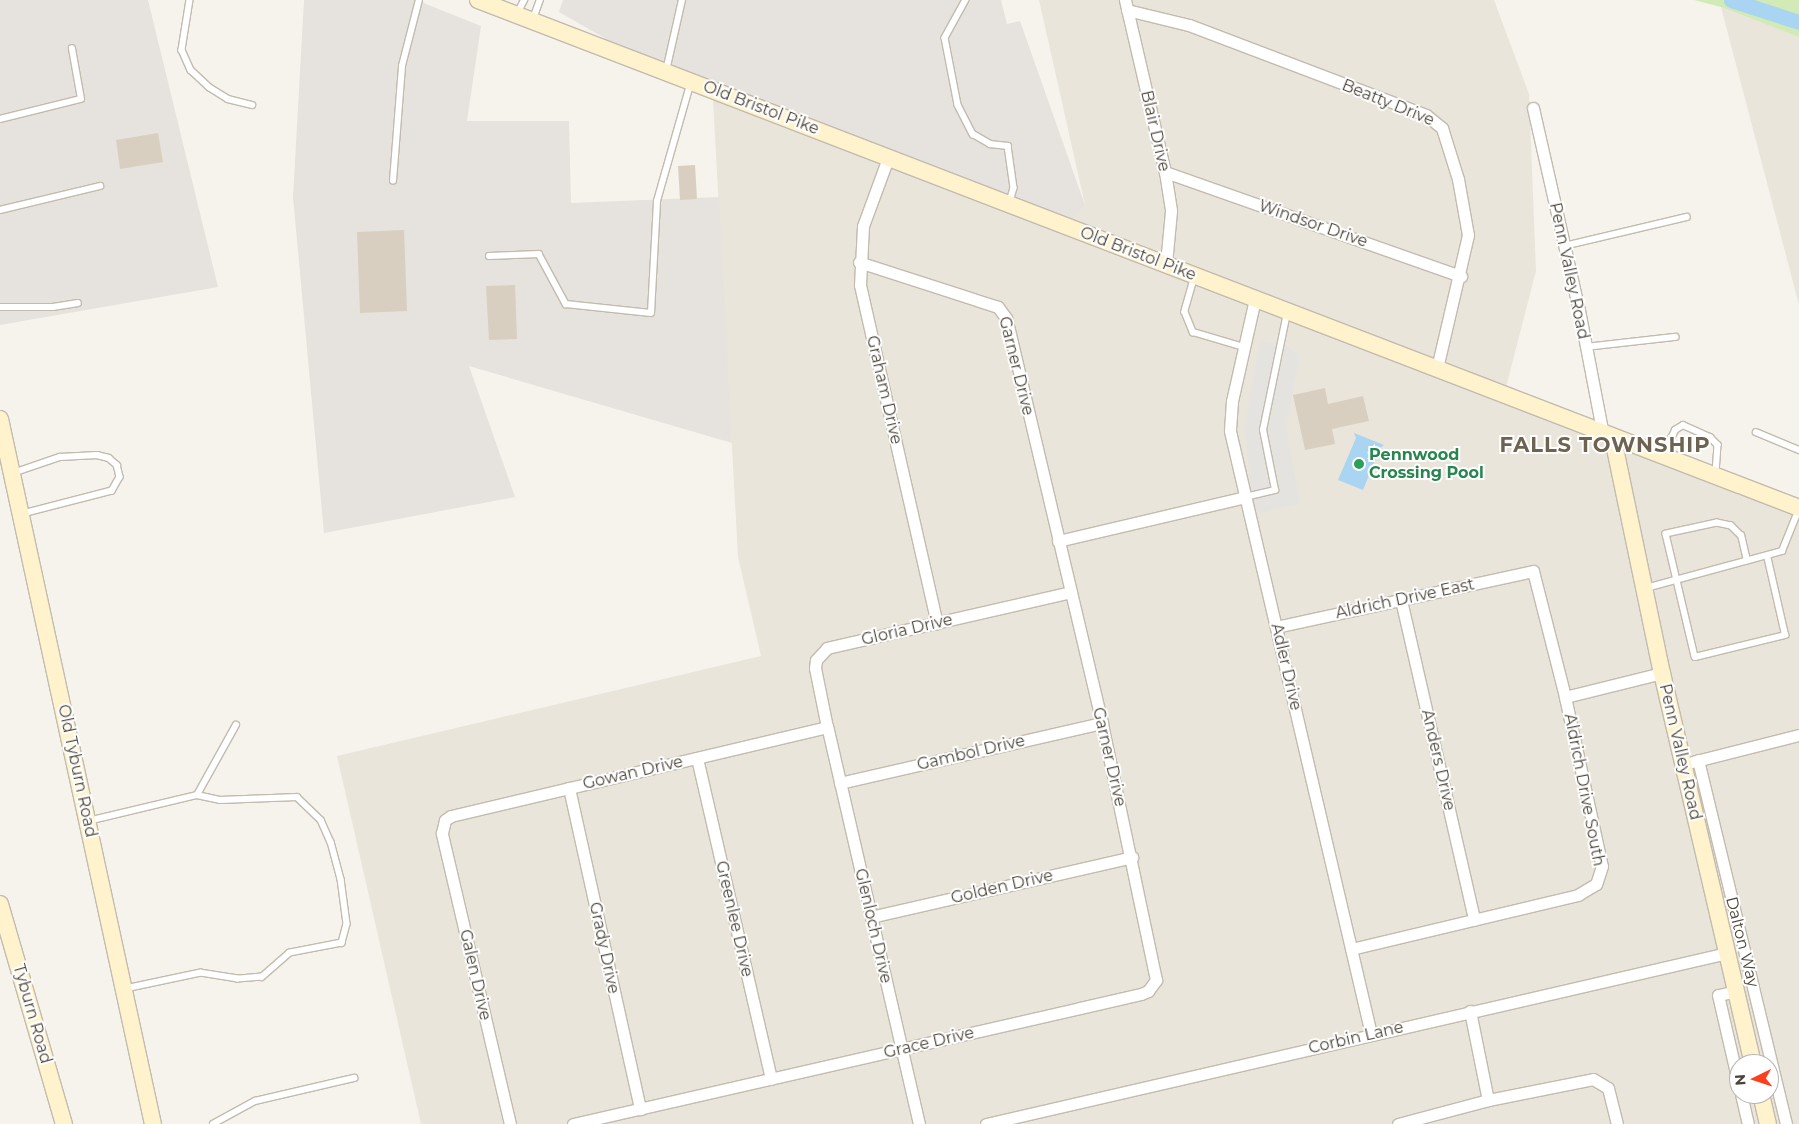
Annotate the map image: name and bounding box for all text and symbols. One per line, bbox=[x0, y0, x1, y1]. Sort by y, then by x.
street label: Beatty Drive bbox=[1339, 76, 1437, 130]
street label: Old Bristol Pike bbox=[700, 77, 822, 139]
street label: Blair Drive bbox=[1136, 89, 1174, 173]
street label: Windsor Drive bbox=[1256, 196, 1370, 252]
street label: Penn Valley Road bbox=[1545, 201, 1593, 341]
street label: Old Bristol Pike bbox=[1077, 223, 1199, 285]
street label: Garner Drive bbox=[994, 315, 1038, 417]
street label: Graham Drive bbox=[862, 334, 906, 446]
district label: FALLS TOWNSHIP bbox=[1498, 432, 1712, 458]
place label: Pennwood Crossing Pool bbox=[1369, 445, 1484, 483]
marker: Pennwood Crossing Pool bbox=[1353, 458, 1365, 470]
street label: Aldrich Drive East bbox=[1334, 575, 1476, 623]
street label: Gloria Drive bbox=[860, 610, 954, 650]
street label: Adler Drive bbox=[1267, 622, 1305, 712]
street label: Penn Valley Road bbox=[1655, 682, 1705, 822]
street label: Old Tyburn Road bbox=[54, 703, 100, 839]
street label: Garner Drive bbox=[1088, 706, 1130, 808]
street label: Anders Drive bbox=[1417, 708, 1459, 812]
street label: Aldrich Drive South bbox=[1560, 712, 1608, 868]
street label: Gambol Drive bbox=[915, 731, 1027, 775]
street label: Gowan Drive bbox=[581, 752, 685, 794]
street label: Greenlee Drive bbox=[711, 859, 757, 979]
street label: Golden Drive bbox=[949, 866, 1055, 908]
street label: Glenloch Drive bbox=[850, 867, 896, 985]
street label: Dalton Way bbox=[1721, 895, 1763, 989]
street label: Grady Drive bbox=[585, 900, 623, 996]
street label: Galen Drive bbox=[455, 928, 495, 1022]
street label: Tyburn Road bbox=[9, 962, 55, 1066]
street label: Corbin Lane bbox=[1307, 1018, 1405, 1058]
street label: Grace Drive bbox=[882, 1023, 976, 1063]
north arrow bbox=[1729, 1054, 1779, 1104]
text: N bbox=[1731, 1074, 1749, 1086]

